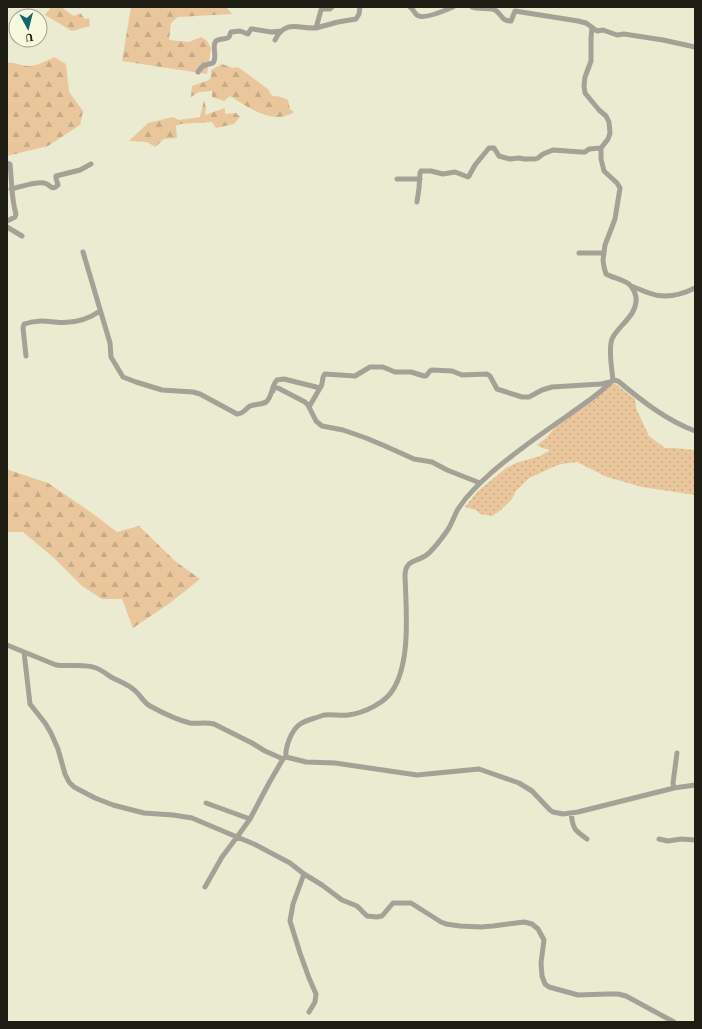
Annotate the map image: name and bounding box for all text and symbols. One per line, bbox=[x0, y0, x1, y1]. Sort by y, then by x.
north arrow bbox=[8, 8, 48, 48]
text: U bbox=[24, 29, 34, 45]

